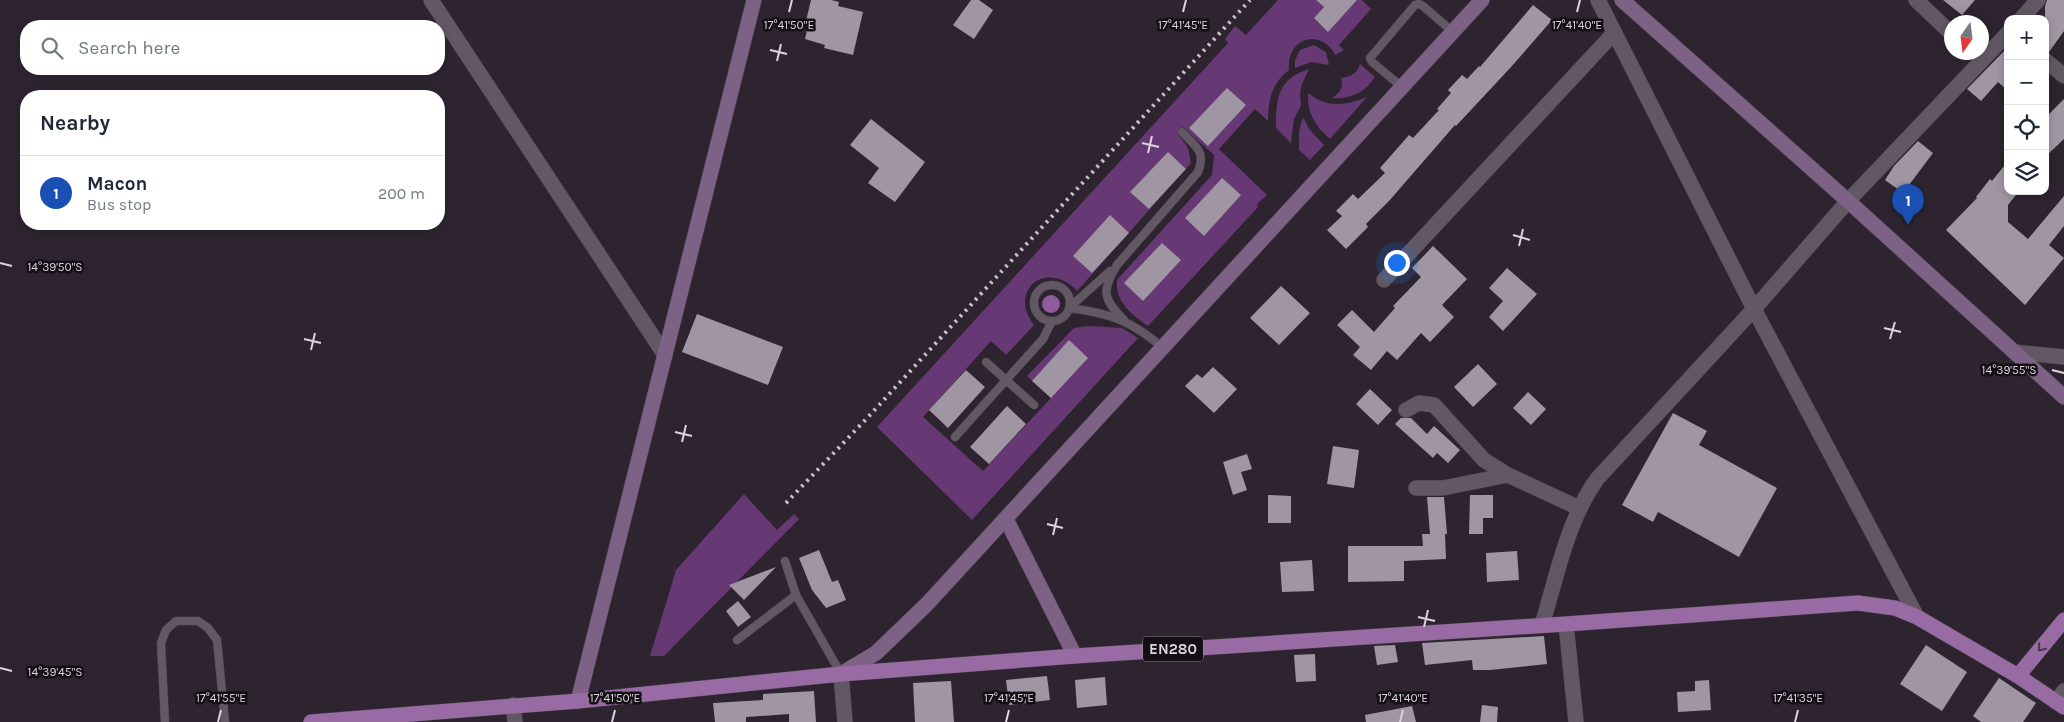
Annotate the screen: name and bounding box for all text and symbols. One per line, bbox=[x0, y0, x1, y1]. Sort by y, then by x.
north arrow bbox=[1944, 15, 1989, 60]
map controls bbox=[2004, 15, 2049, 195]
button: + bbox=[2004, 15, 2049, 60]
text: 17°41'50"E bbox=[764, 18, 814, 32]
text: 17°41'45"E bbox=[1158, 18, 1208, 32]
text: 17°41'40"E bbox=[1552, 18, 1602, 32]
search box bbox=[20, 20, 445, 75]
icon: search bbox=[38, 34, 66, 62]
text: Search here bbox=[78, 37, 180, 59]
button: − bbox=[2004, 60, 2049, 105]
button: locate bbox=[2004, 105, 2049, 150]
text: Nearby bbox=[40, 111, 110, 135]
button: layers bbox=[2004, 150, 2049, 195]
text: Macon bbox=[87, 173, 147, 195]
text: 1 bbox=[53, 184, 59, 203]
text: 200 m bbox=[378, 184, 425, 203]
pin: 1 bbox=[1892, 184, 1924, 225]
text: Bus stop bbox=[87, 195, 151, 214]
your location bbox=[1384, 250, 1410, 276]
text: 14°39'50"S bbox=[27, 260, 83, 274]
text: 14°39'55"S bbox=[1982, 363, 2036, 377]
road number: EN280 bbox=[1143, 636, 1203, 662]
one-way arrow bbox=[2038, 642, 2046, 651]
text: 14°39'45"S bbox=[28, 665, 82, 679]
text: 17°41'55"E bbox=[196, 691, 246, 705]
text: 17°41'50"E bbox=[590, 691, 640, 705]
text: 17°41'45"E bbox=[984, 691, 1034, 705]
text: 17°41'40"E bbox=[1378, 691, 1428, 705]
text: 17°41'35"E bbox=[1773, 691, 1823, 705]

